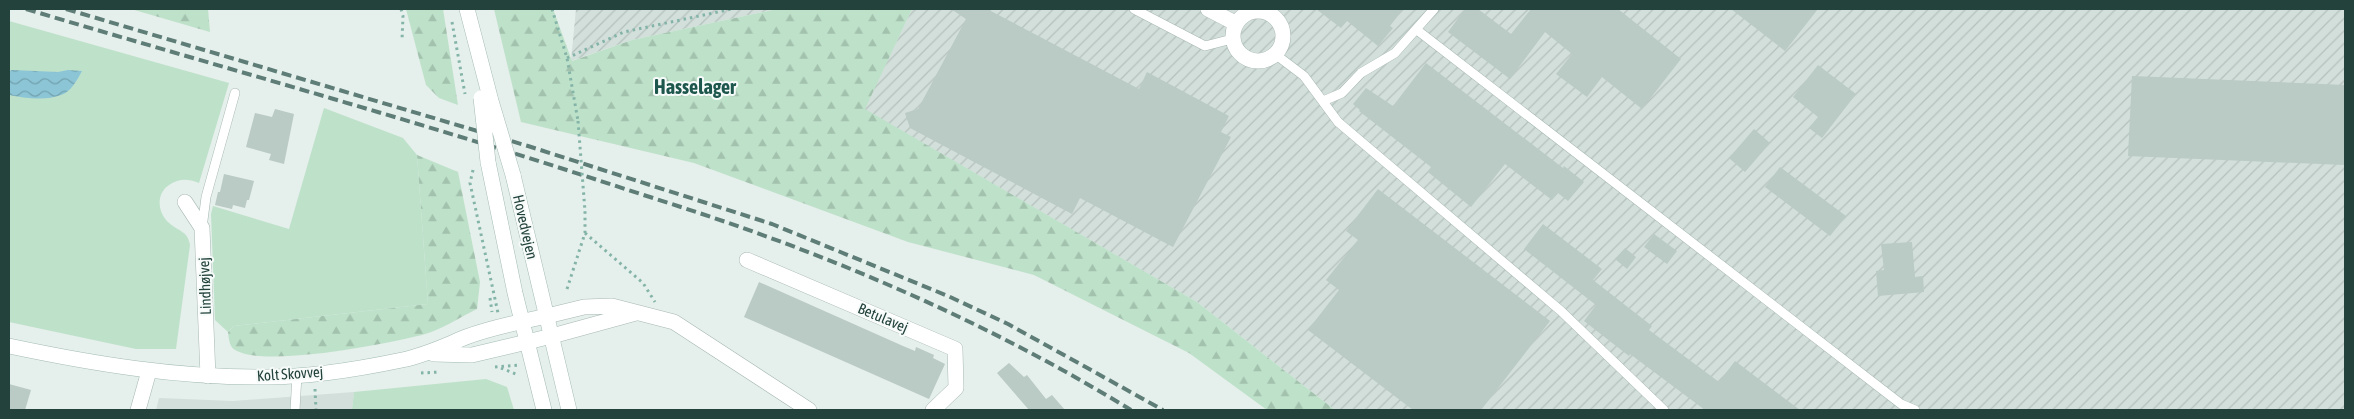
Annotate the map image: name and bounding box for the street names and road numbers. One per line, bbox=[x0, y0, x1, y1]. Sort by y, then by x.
street label: Hovedvejen bbox=[510, 193, 541, 261]
street label: Lindhøjvej bbox=[195, 257, 214, 315]
street label: Betulavej bbox=[856, 299, 911, 336]
street label: Kolt Skovvej bbox=[256, 363, 324, 384]

